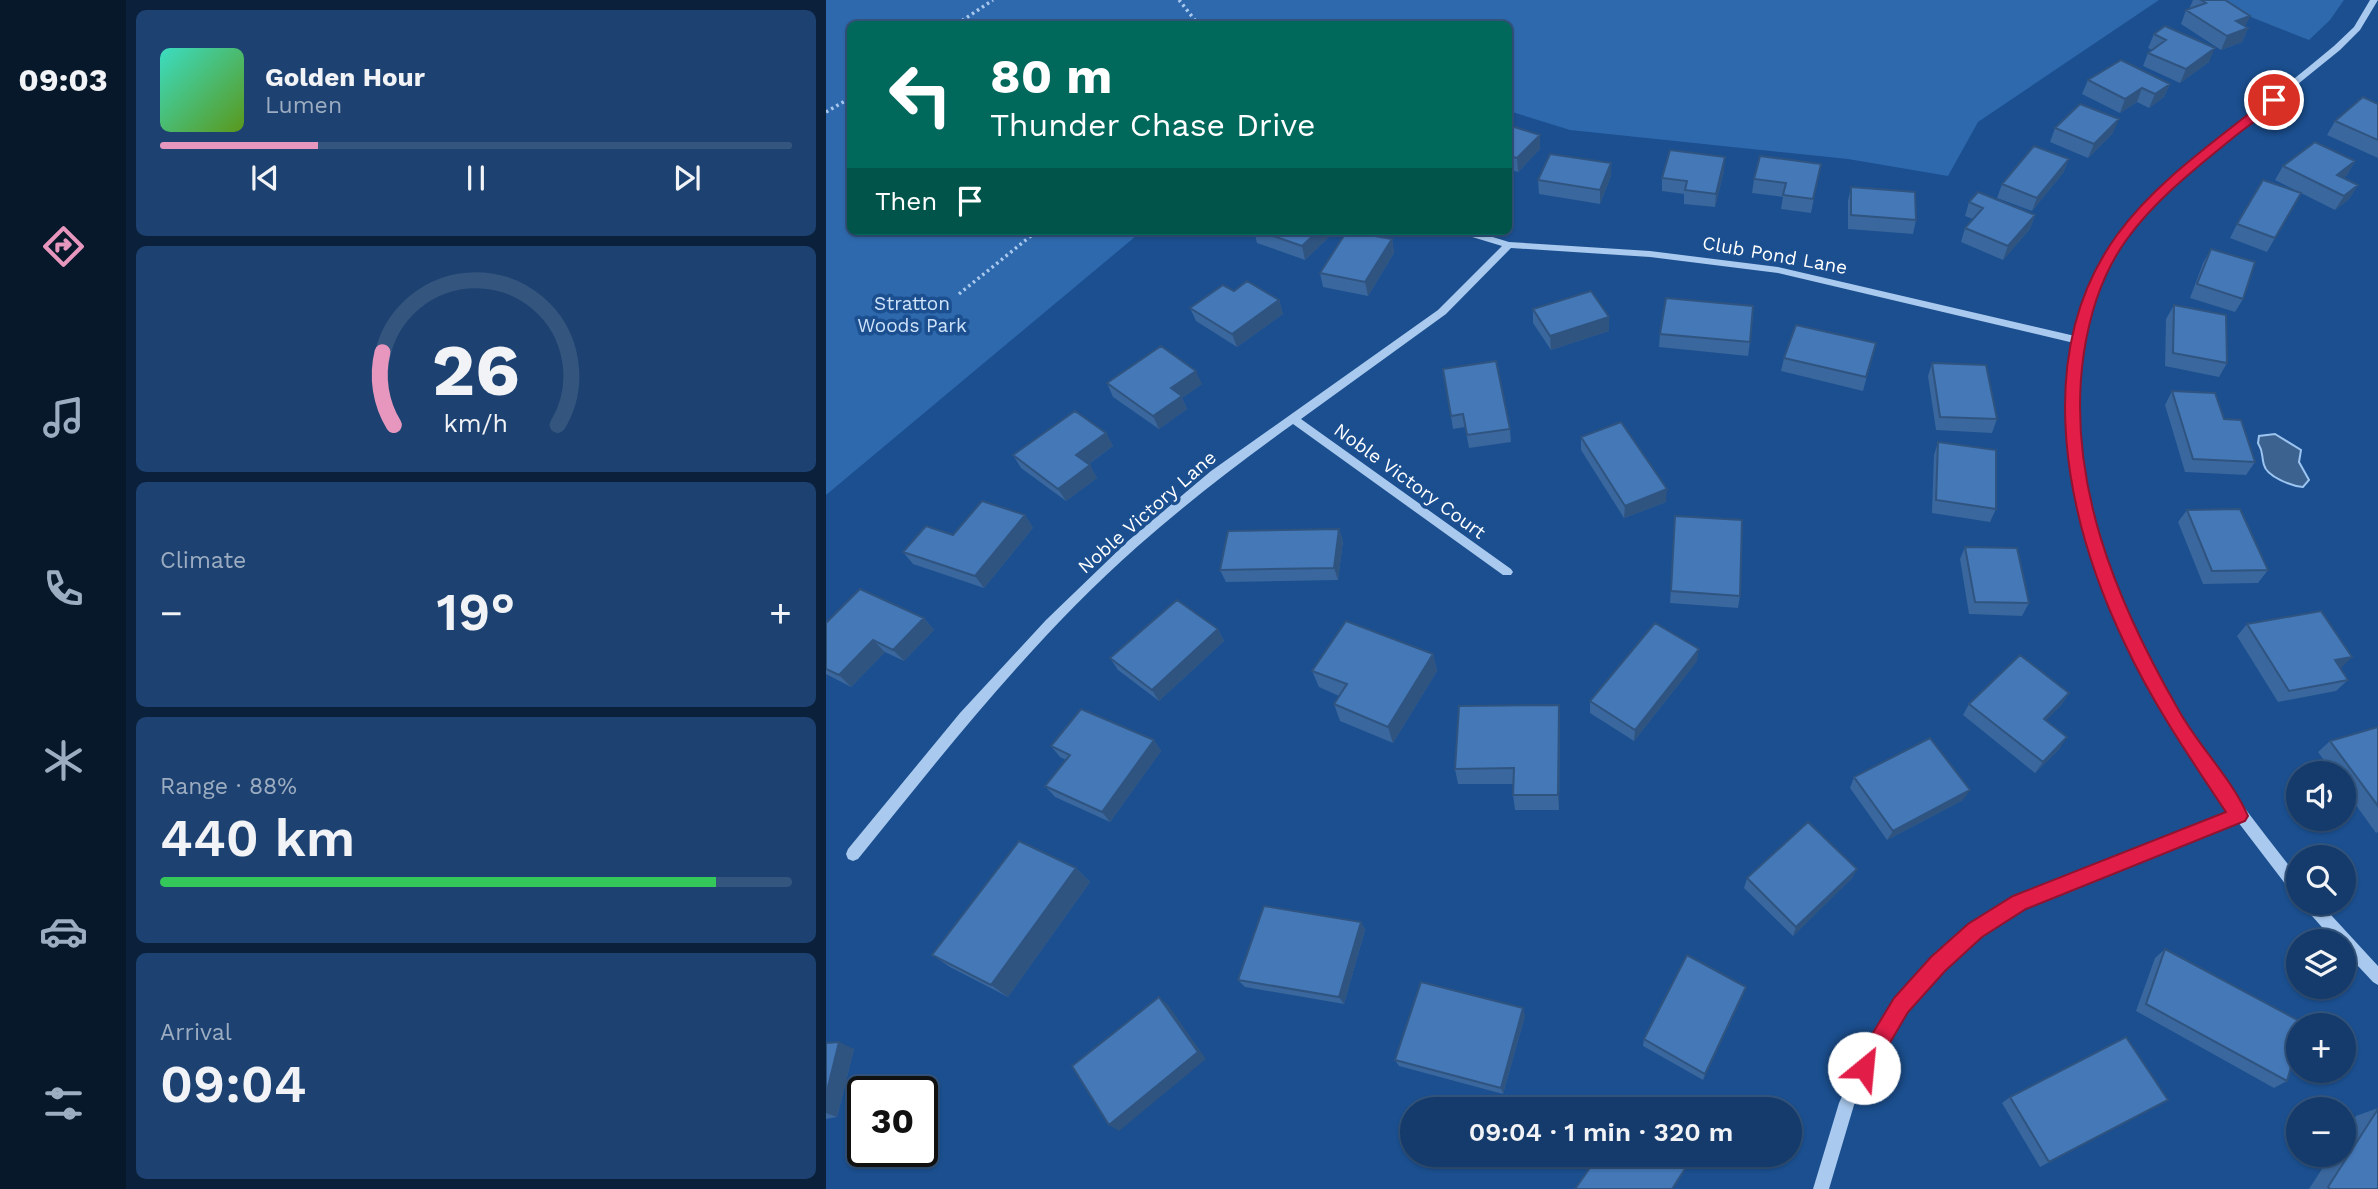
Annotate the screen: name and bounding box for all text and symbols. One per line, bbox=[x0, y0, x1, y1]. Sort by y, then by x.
text: 80 m bbox=[990, 47, 1112, 105]
icon: left bbox=[875, 49, 966, 140]
text: 09:03 bbox=[18, 61, 108, 99]
text: Golden Hour bbox=[265, 62, 425, 92]
pin bbox=[2244, 70, 2304, 130]
icon: arrive bbox=[2255, 81, 2293, 119]
text: Lumen bbox=[265, 92, 342, 119]
text: Thunder Chase Drive bbox=[990, 106, 1316, 144]
icon: previous bbox=[246, 159, 284, 197]
icon: pause bbox=[457, 159, 495, 197]
icon: next bbox=[668, 159, 706, 197]
icon: arrive bbox=[951, 182, 989, 220]
text: Then bbox=[875, 186, 937, 216]
icon: directions bbox=[39, 222, 88, 271]
street label: Club Pond Lane bbox=[1701, 231, 1849, 279]
park label: Stratton Woods Park bbox=[857, 292, 967, 337]
text: 26 bbox=[432, 327, 520, 413]
icon: music bbox=[39, 393, 88, 442]
text: km/h bbox=[444, 408, 508, 437]
street label: Noble Victory Court bbox=[1330, 418, 1490, 544]
street label: Noble Victory Lane bbox=[1073, 446, 1221, 578]
text: Climate bbox=[160, 547, 246, 574]
icon: phone bbox=[39, 564, 88, 613]
text: 19° bbox=[437, 582, 515, 643]
text: − bbox=[160, 591, 183, 635]
text: + bbox=[769, 591, 792, 635]
icon: climate bbox=[39, 736, 88, 785]
map controls bbox=[2286, 761, 2356, 1167]
button: sound bbox=[2286, 761, 2356, 831]
text: Range · 88% bbox=[160, 773, 297, 800]
text: 440 km bbox=[160, 808, 355, 869]
button: search bbox=[2286, 845, 2356, 915]
icon: car bbox=[39, 907, 88, 956]
button: layers bbox=[2286, 929, 2356, 999]
button: + bbox=[2286, 1013, 2356, 1083]
text: Arrival bbox=[160, 1019, 232, 1046]
position arrow bbox=[1827, 1031, 1901, 1105]
text: 09:04 bbox=[160, 1054, 307, 1115]
speed limit sign: 30 bbox=[847, 1076, 938, 1167]
icon: filters bbox=[39, 1079, 88, 1128]
button: − bbox=[2286, 1097, 2356, 1167]
text: 09:04 · 1 min · 320 m bbox=[1469, 1117, 1733, 1147]

